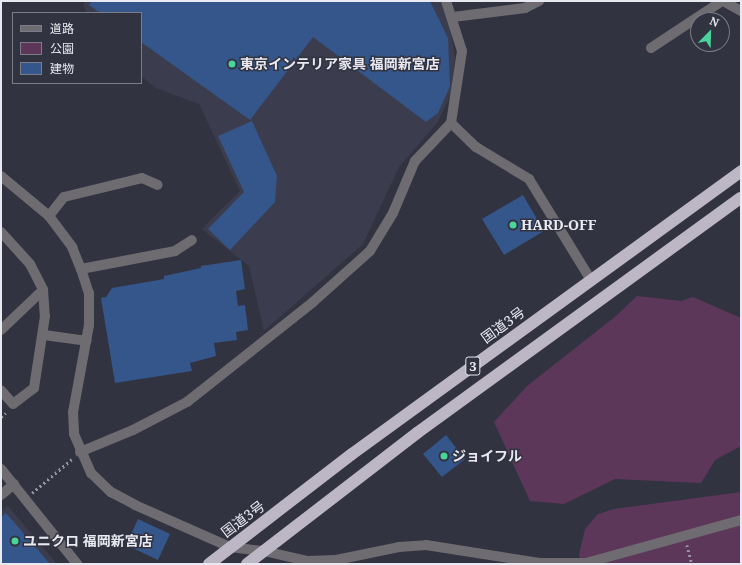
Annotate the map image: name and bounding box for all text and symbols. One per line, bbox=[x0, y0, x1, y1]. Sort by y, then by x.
legend bbox=[12, 12, 142, 84]
north arrow bbox=[690, 12, 730, 52]
text: N bbox=[708, 13, 721, 30]
text: 道路 bbox=[50, 20, 74, 37]
text: 公園 bbox=[50, 40, 74, 57]
place label: 東京インテリア家具 福岡新宮店 bbox=[240, 56, 440, 72]
marker: 東京インテリア家具 福岡新宮店 bbox=[227, 59, 237, 69]
text: 建物 bbox=[50, 60, 74, 77]
place label: HARD-OFF bbox=[521, 217, 596, 233]
marker: HARD-OFF bbox=[508, 220, 518, 230]
street label: 国道3号 bbox=[478, 304, 528, 346]
road number: 3 bbox=[465, 355, 481, 377]
place label: ジョイフル bbox=[452, 448, 522, 464]
marker: ジョイフル bbox=[439, 451, 449, 461]
street label: 国道3号 bbox=[218, 497, 268, 541]
place label: ユニクロ 福岡新宮店 bbox=[23, 533, 153, 549]
marker: ユニクロ 福岡新宮店 bbox=[10, 536, 20, 546]

